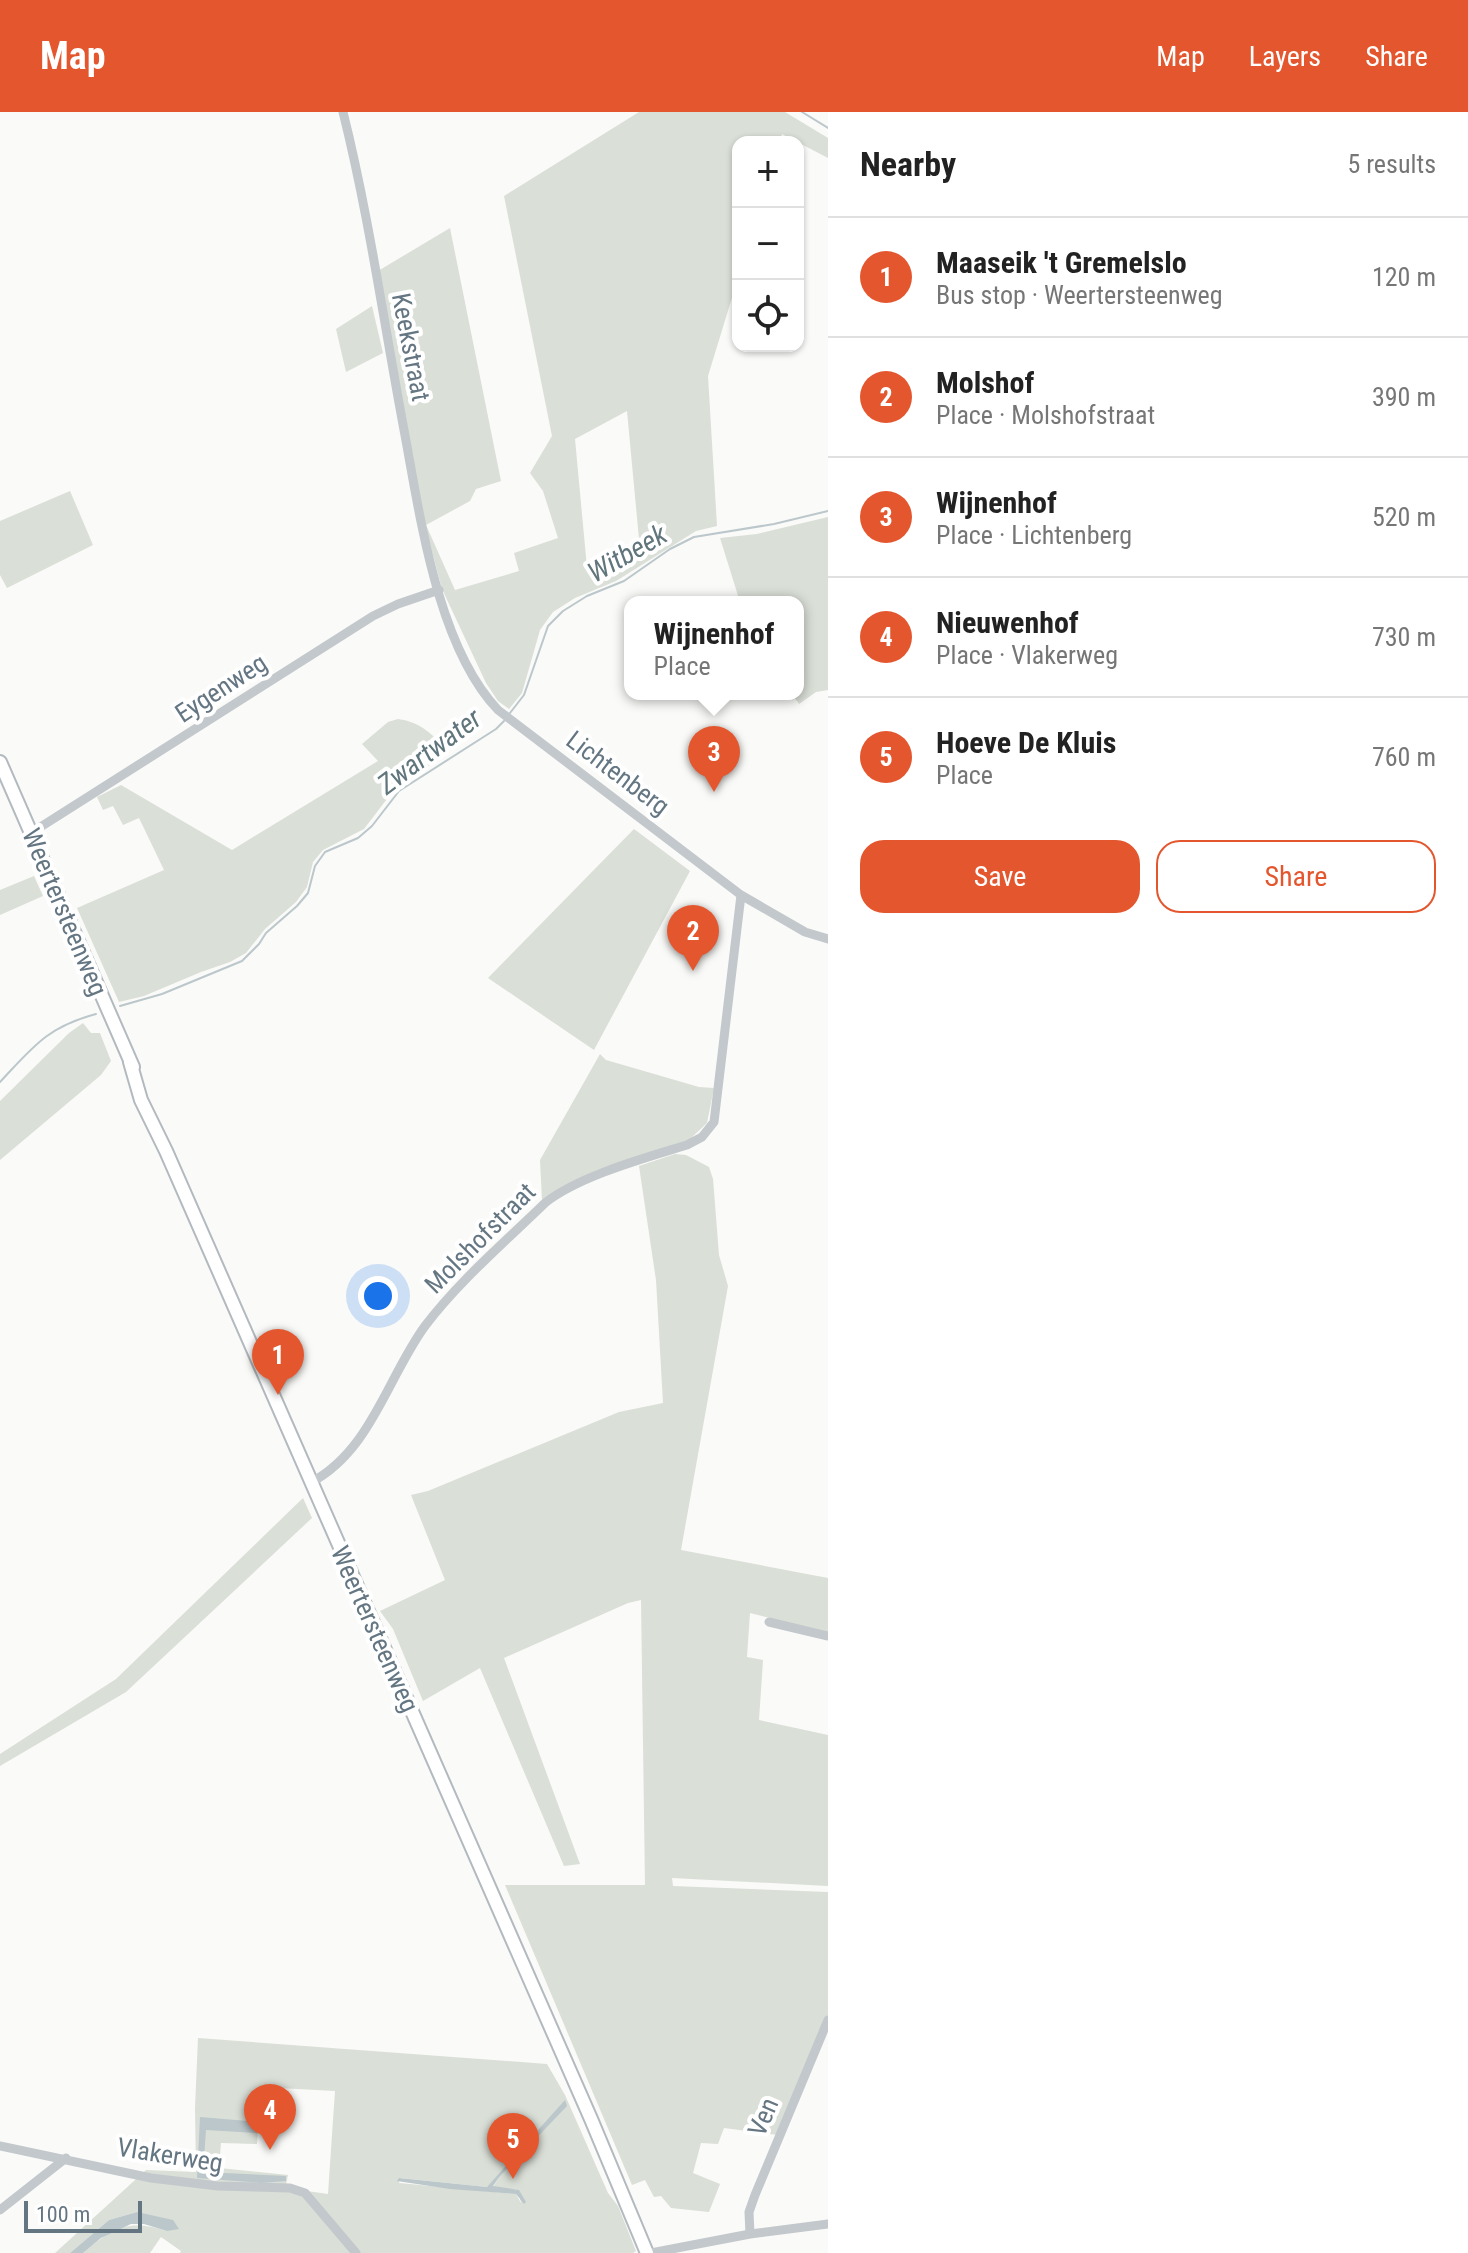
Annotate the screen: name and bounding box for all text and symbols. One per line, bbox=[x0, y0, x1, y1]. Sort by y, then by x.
text: Map bbox=[40, 34, 106, 78]
text: Map bbox=[1156, 40, 1205, 73]
text: Layers bbox=[1249, 40, 1321, 73]
text: Share bbox=[1365, 40, 1428, 73]
map controls bbox=[732, 136, 804, 352]
button: + bbox=[732, 136, 804, 208]
text: Nearby bbox=[860, 144, 956, 184]
text: 5 results bbox=[1347, 149, 1436, 179]
button: − bbox=[732, 208, 804, 280]
text: Maaseik 't Gremelslo bbox=[936, 245, 1187, 280]
text: 1 bbox=[879, 262, 893, 292]
text: 120 m bbox=[1372, 262, 1436, 292]
button: locate bbox=[732, 280, 804, 352]
text: Bus stop · Weertersteenweg bbox=[936, 280, 1223, 310]
street label: Keekstraat bbox=[386, 290, 436, 404]
text: Molshof bbox=[936, 365, 1034, 400]
text: 2 bbox=[879, 382, 893, 412]
text: 390 m bbox=[1372, 382, 1436, 412]
text: Place · Molshofstraat bbox=[936, 400, 1155, 430]
text: Wijnenhof bbox=[936, 485, 1057, 520]
text: 3 bbox=[879, 502, 893, 532]
text: 520 m bbox=[1372, 502, 1436, 532]
water label: Witbeek bbox=[582, 517, 673, 589]
text: Place · Lichtenberg bbox=[936, 520, 1132, 550]
popup bbox=[624, 596, 804, 700]
text: Nieuwenhof bbox=[936, 605, 1079, 640]
text: Wijnenhof bbox=[654, 616, 774, 651]
text: 4 bbox=[879, 622, 893, 652]
text: 730 m bbox=[1372, 622, 1436, 652]
text: Place · Vlakerweg bbox=[936, 640, 1118, 670]
street label: Eygenweg bbox=[170, 647, 272, 729]
text: Place bbox=[654, 651, 711, 681]
water label: Zwartwater bbox=[370, 701, 488, 802]
street label: Lichtenberg bbox=[561, 725, 675, 821]
text: Hoeve De Kluis bbox=[936, 725, 1116, 760]
pin: 3 bbox=[688, 726, 740, 792]
text: 5 bbox=[879, 742, 893, 772]
text: 760 m bbox=[1372, 742, 1436, 772]
text: Place bbox=[936, 760, 993, 790]
street label: Weertersteenweg bbox=[16, 824, 114, 1000]
button: Save bbox=[860, 840, 1140, 913]
button: Share bbox=[1156, 840, 1436, 913]
pin: 2 bbox=[667, 905, 719, 971]
street label: Molshofstraat bbox=[419, 1177, 541, 1299]
your location bbox=[358, 1276, 398, 1316]
pin: 1 bbox=[252, 1329, 304, 1395]
street label: Weertersteenweg bbox=[325, 1541, 425, 1717]
pin: 4 bbox=[244, 2084, 296, 2150]
street label: Ven bbox=[742, 2093, 784, 2141]
pin: 5 bbox=[487, 2113, 539, 2179]
street label: Vlakerweg bbox=[115, 2132, 225, 2178]
scale bar bbox=[24, 2197, 142, 2233]
text: 100 m bbox=[36, 2202, 90, 2227]

